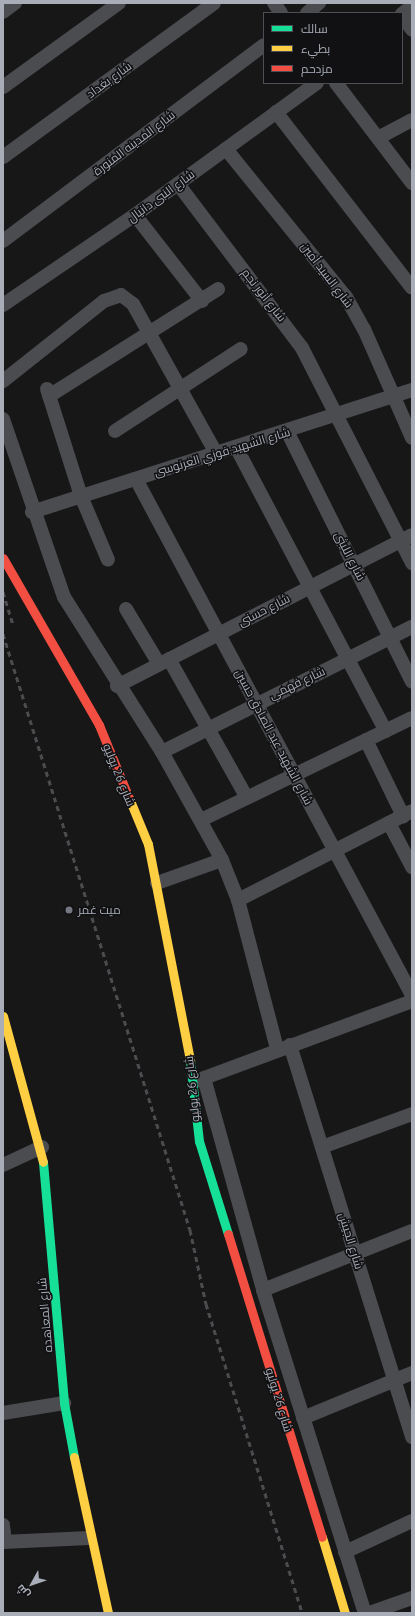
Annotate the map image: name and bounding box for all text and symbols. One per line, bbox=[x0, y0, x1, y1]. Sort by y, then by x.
legend bbox=[263, 12, 403, 84]
text: سالك bbox=[301, 22, 328, 35]
text: بطيء bbox=[301, 42, 330, 55]
street label: شارع بغداد bbox=[84, 59, 134, 101]
text: مزدحم bbox=[301, 62, 333, 75]
street label: شارع المدينه المنورة bbox=[90, 108, 178, 178]
street label: شارع النبى دانيال bbox=[125, 167, 197, 225]
street label: شارع السيد أمين bbox=[298, 239, 356, 311]
street label: شارع أنور نجم bbox=[239, 266, 289, 324]
street label: شارع الشهيد فوزي العرنوسى bbox=[152, 424, 292, 480]
street label: شارع الليثى bbox=[332, 529, 368, 583]
street label: شارع حسنى bbox=[236, 591, 292, 629]
street label: شارع فهمي bbox=[267, 664, 327, 702]
street label: شارع الشهيد عبد الصادق حسين bbox=[232, 667, 316, 807]
street label: شارع 26 يوليو bbox=[100, 742, 138, 808]
place label: ميت غمر bbox=[78, 903, 121, 917]
marker: ميت غمر bbox=[63, 904, 75, 916]
street label: شارع 26 يوليو bbox=[181, 1055, 203, 1123]
street label: شارع الجيش bbox=[336, 1211, 366, 1271]
street label: شارع المعاهده bbox=[35, 1277, 55, 1353]
street label: شارع 26 يوليو bbox=[262, 1366, 296, 1434]
north arrow bbox=[12, 1564, 52, 1604]
text: ش bbox=[14, 1582, 32, 1601]

